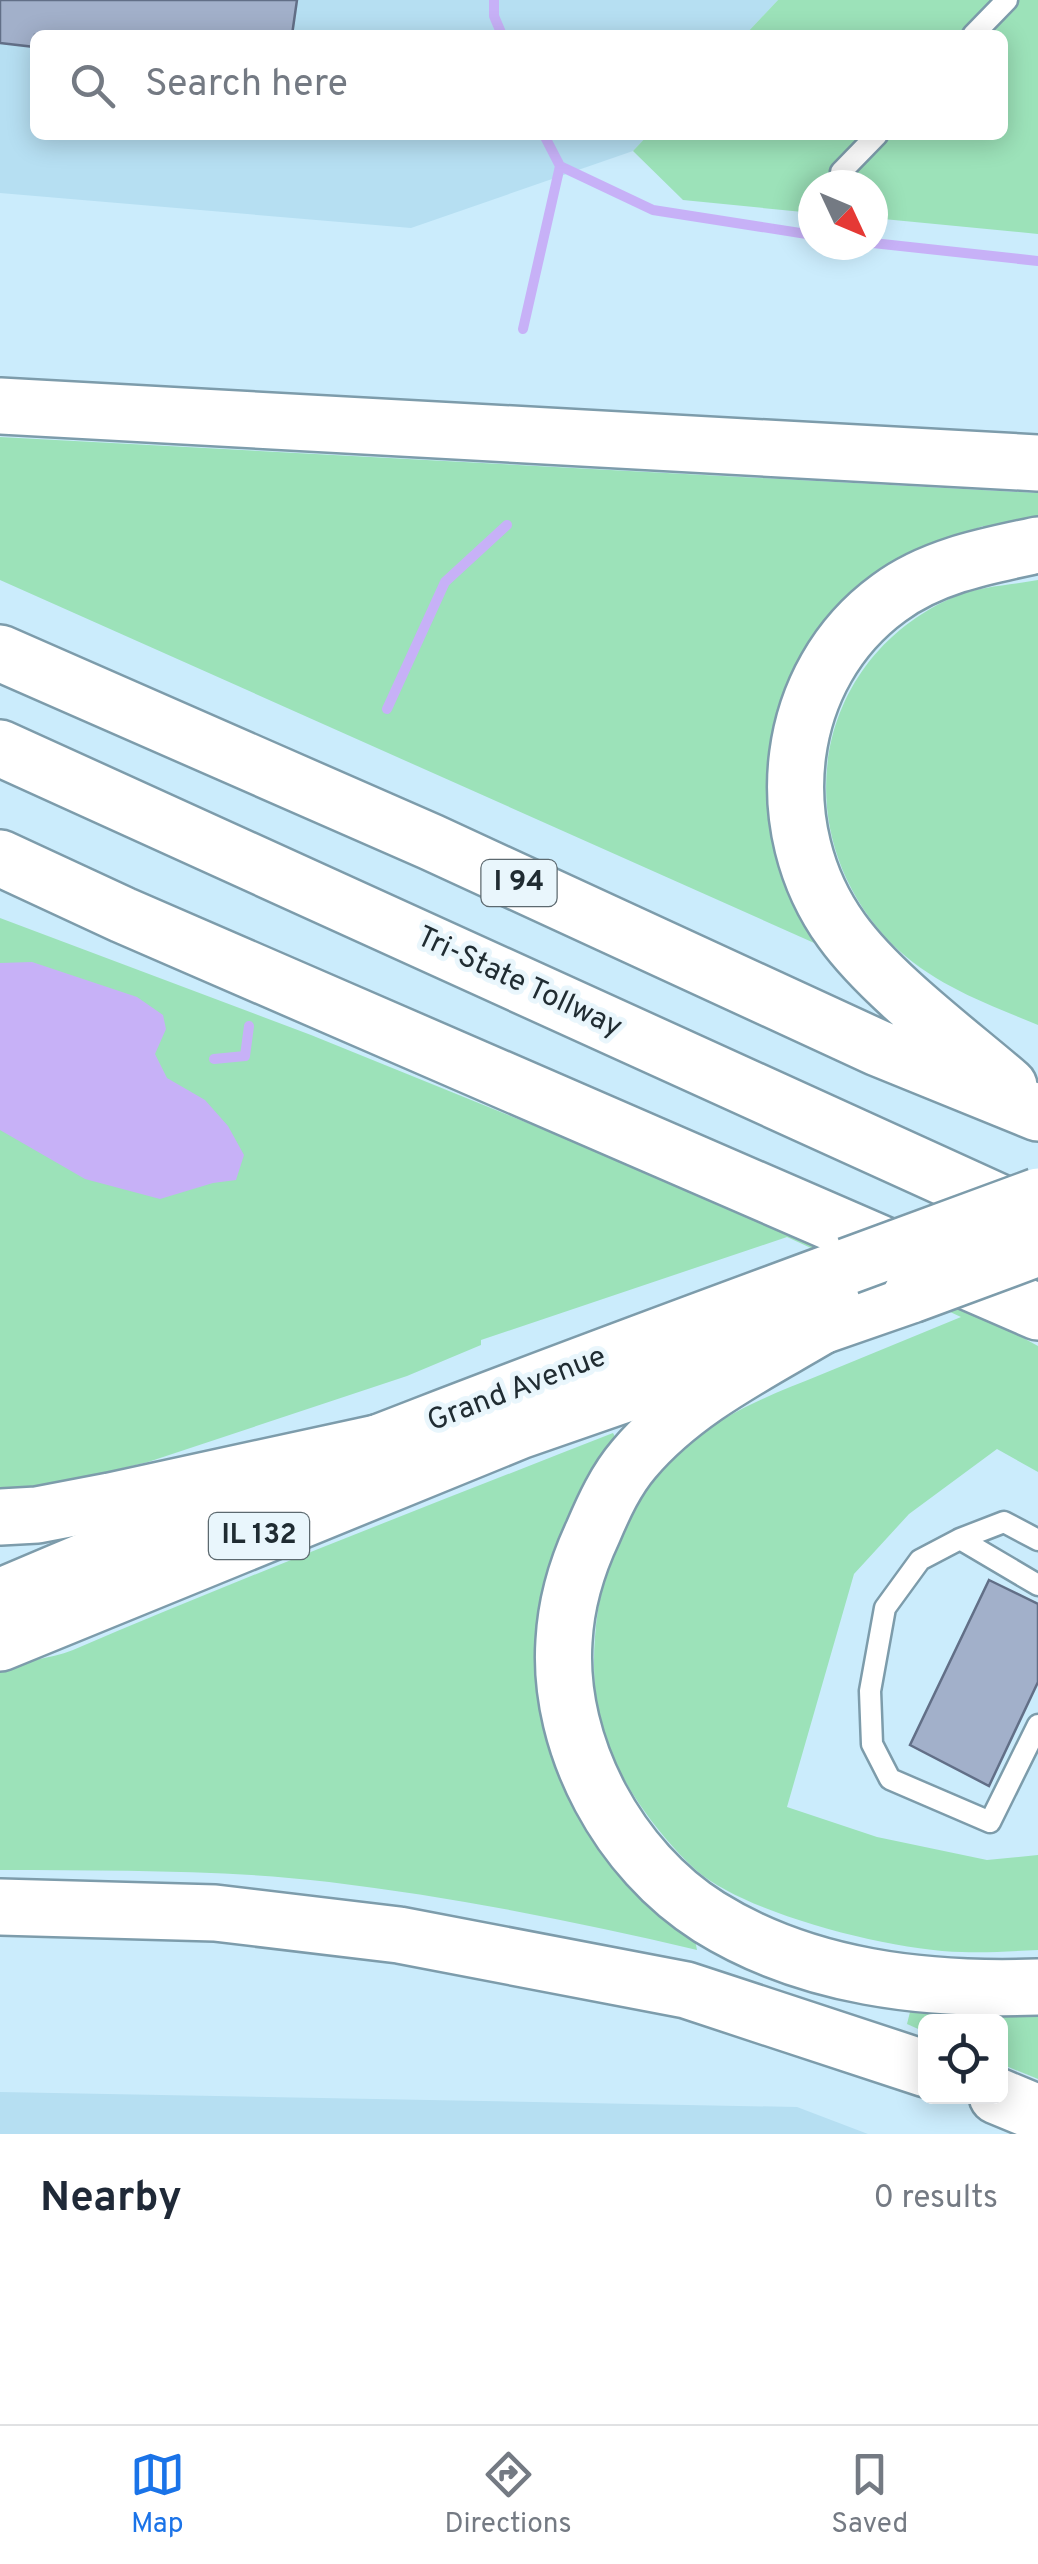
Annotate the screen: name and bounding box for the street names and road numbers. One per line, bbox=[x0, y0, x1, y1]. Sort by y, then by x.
road number: I 94 bbox=[482, 860, 556, 906]
street label: Tri-State Tollway bbox=[410, 919, 628, 1047]
street label: Grand Avenue bbox=[423, 1339, 611, 1441]
road number: IL 132 bbox=[209, 1513, 309, 1559]

